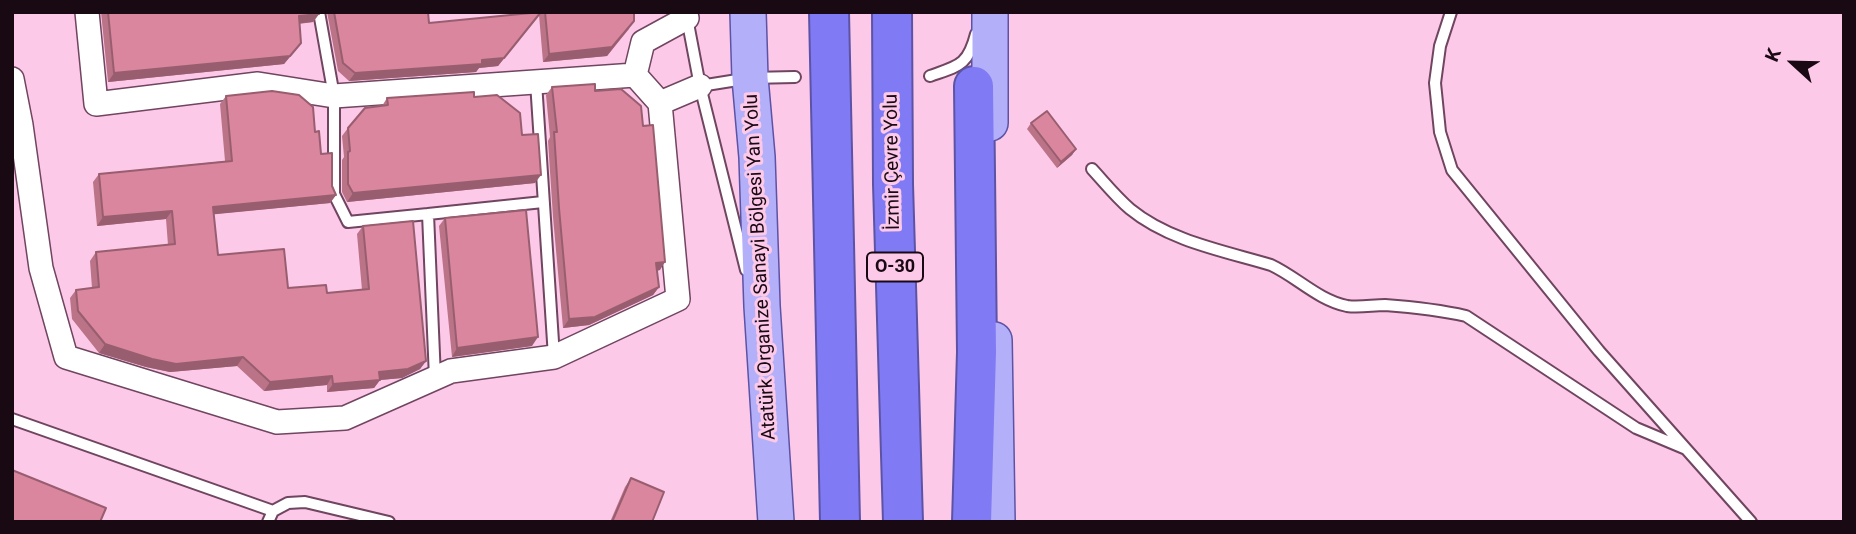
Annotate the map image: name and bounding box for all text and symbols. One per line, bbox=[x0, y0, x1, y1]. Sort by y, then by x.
north arrow bbox=[1758, 28, 1828, 98]
text: K bbox=[1760, 45, 1786, 65]
street label: Atatürk Organize Sanayi Bölgesi Yan Yolu bbox=[741, 93, 781, 441]
street label: İzmir Çevre Yolu bbox=[880, 94, 906, 230]
road number: O-30 bbox=[867, 253, 923, 282]

